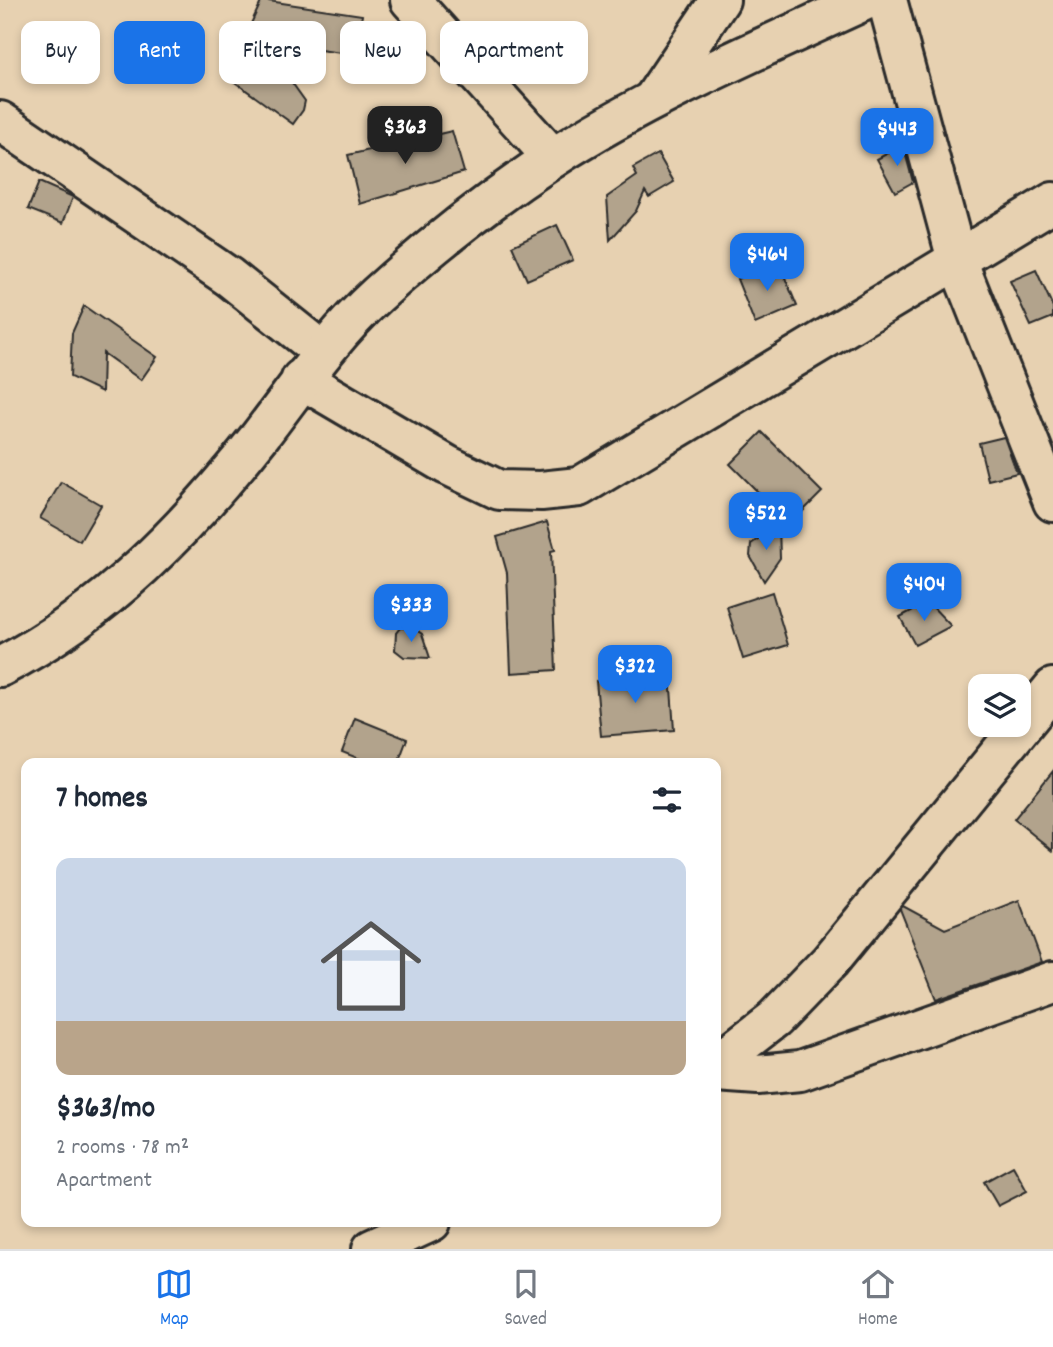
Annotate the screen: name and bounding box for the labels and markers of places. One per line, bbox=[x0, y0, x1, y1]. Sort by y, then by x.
pin: $363 bbox=[364, 106, 446, 166]
pin: $443 bbox=[856, 108, 938, 168]
pin: $464 bbox=[726, 233, 808, 293]
pin: $522 bbox=[725, 492, 807, 552]
pin: $404 bbox=[883, 564, 965, 623]
pin: $333 bbox=[370, 584, 452, 644]
pin: $322 bbox=[594, 646, 676, 705]

